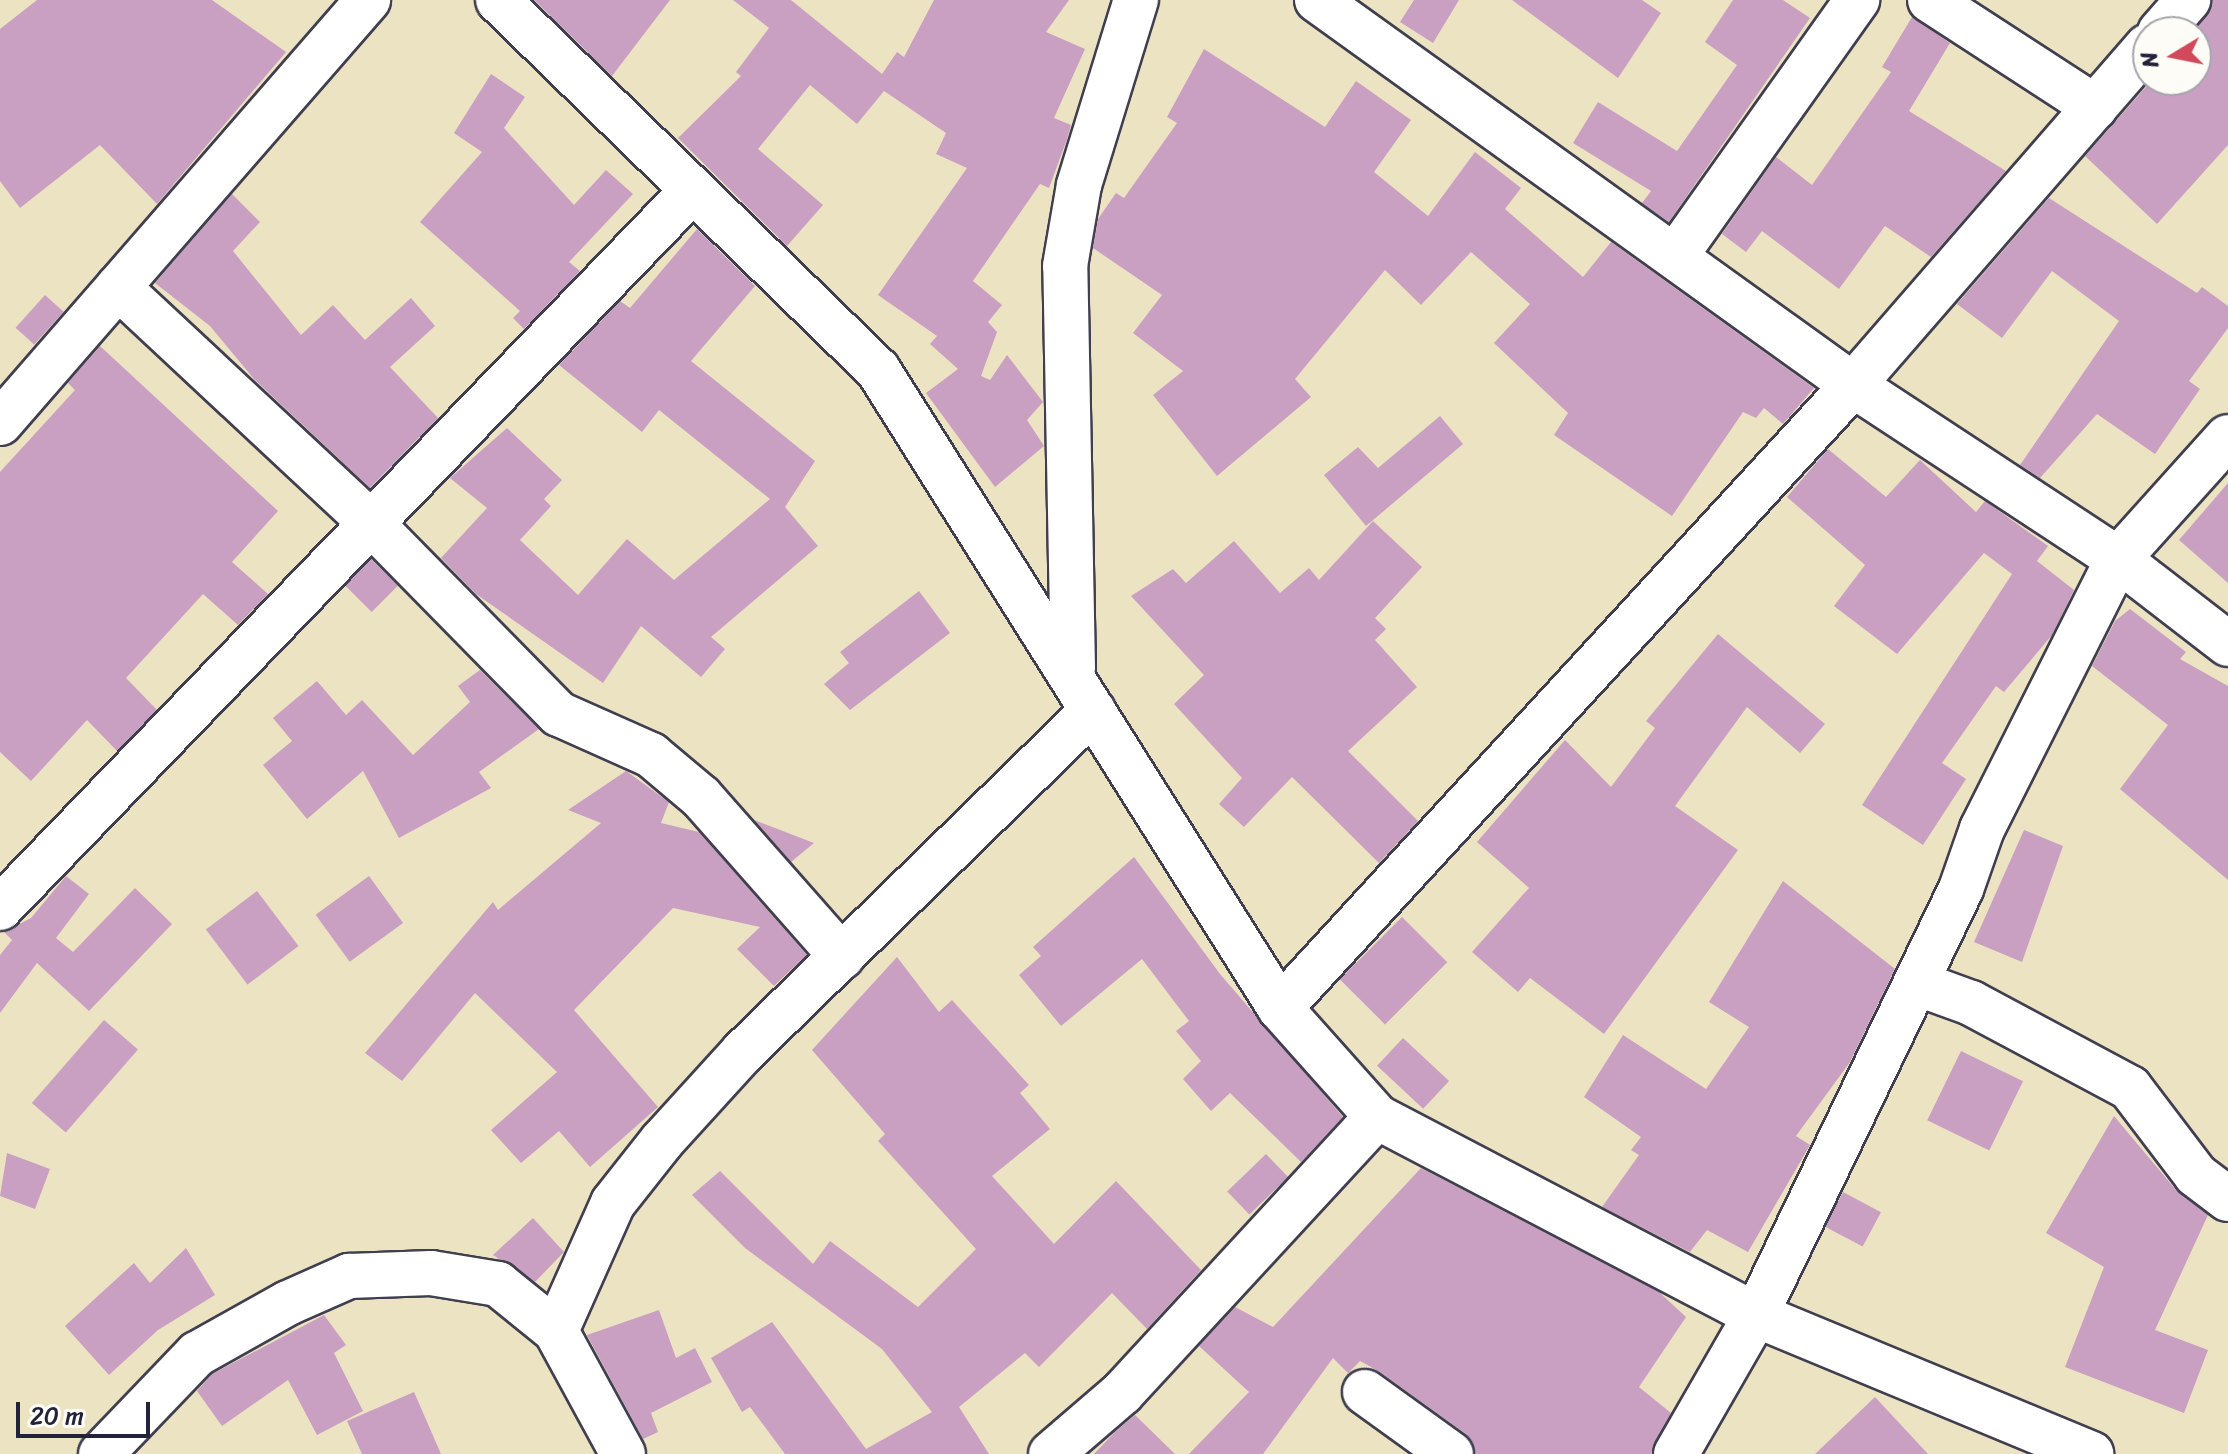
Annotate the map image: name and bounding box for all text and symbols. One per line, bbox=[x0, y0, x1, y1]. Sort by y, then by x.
north arrow bbox=[2132, 16, 2212, 96]
text: N bbox=[2129, 49, 2170, 71]
scale bar bbox=[20, 1386, 154, 1436]
text: 20 m bbox=[30, 1395, 84, 1437]

